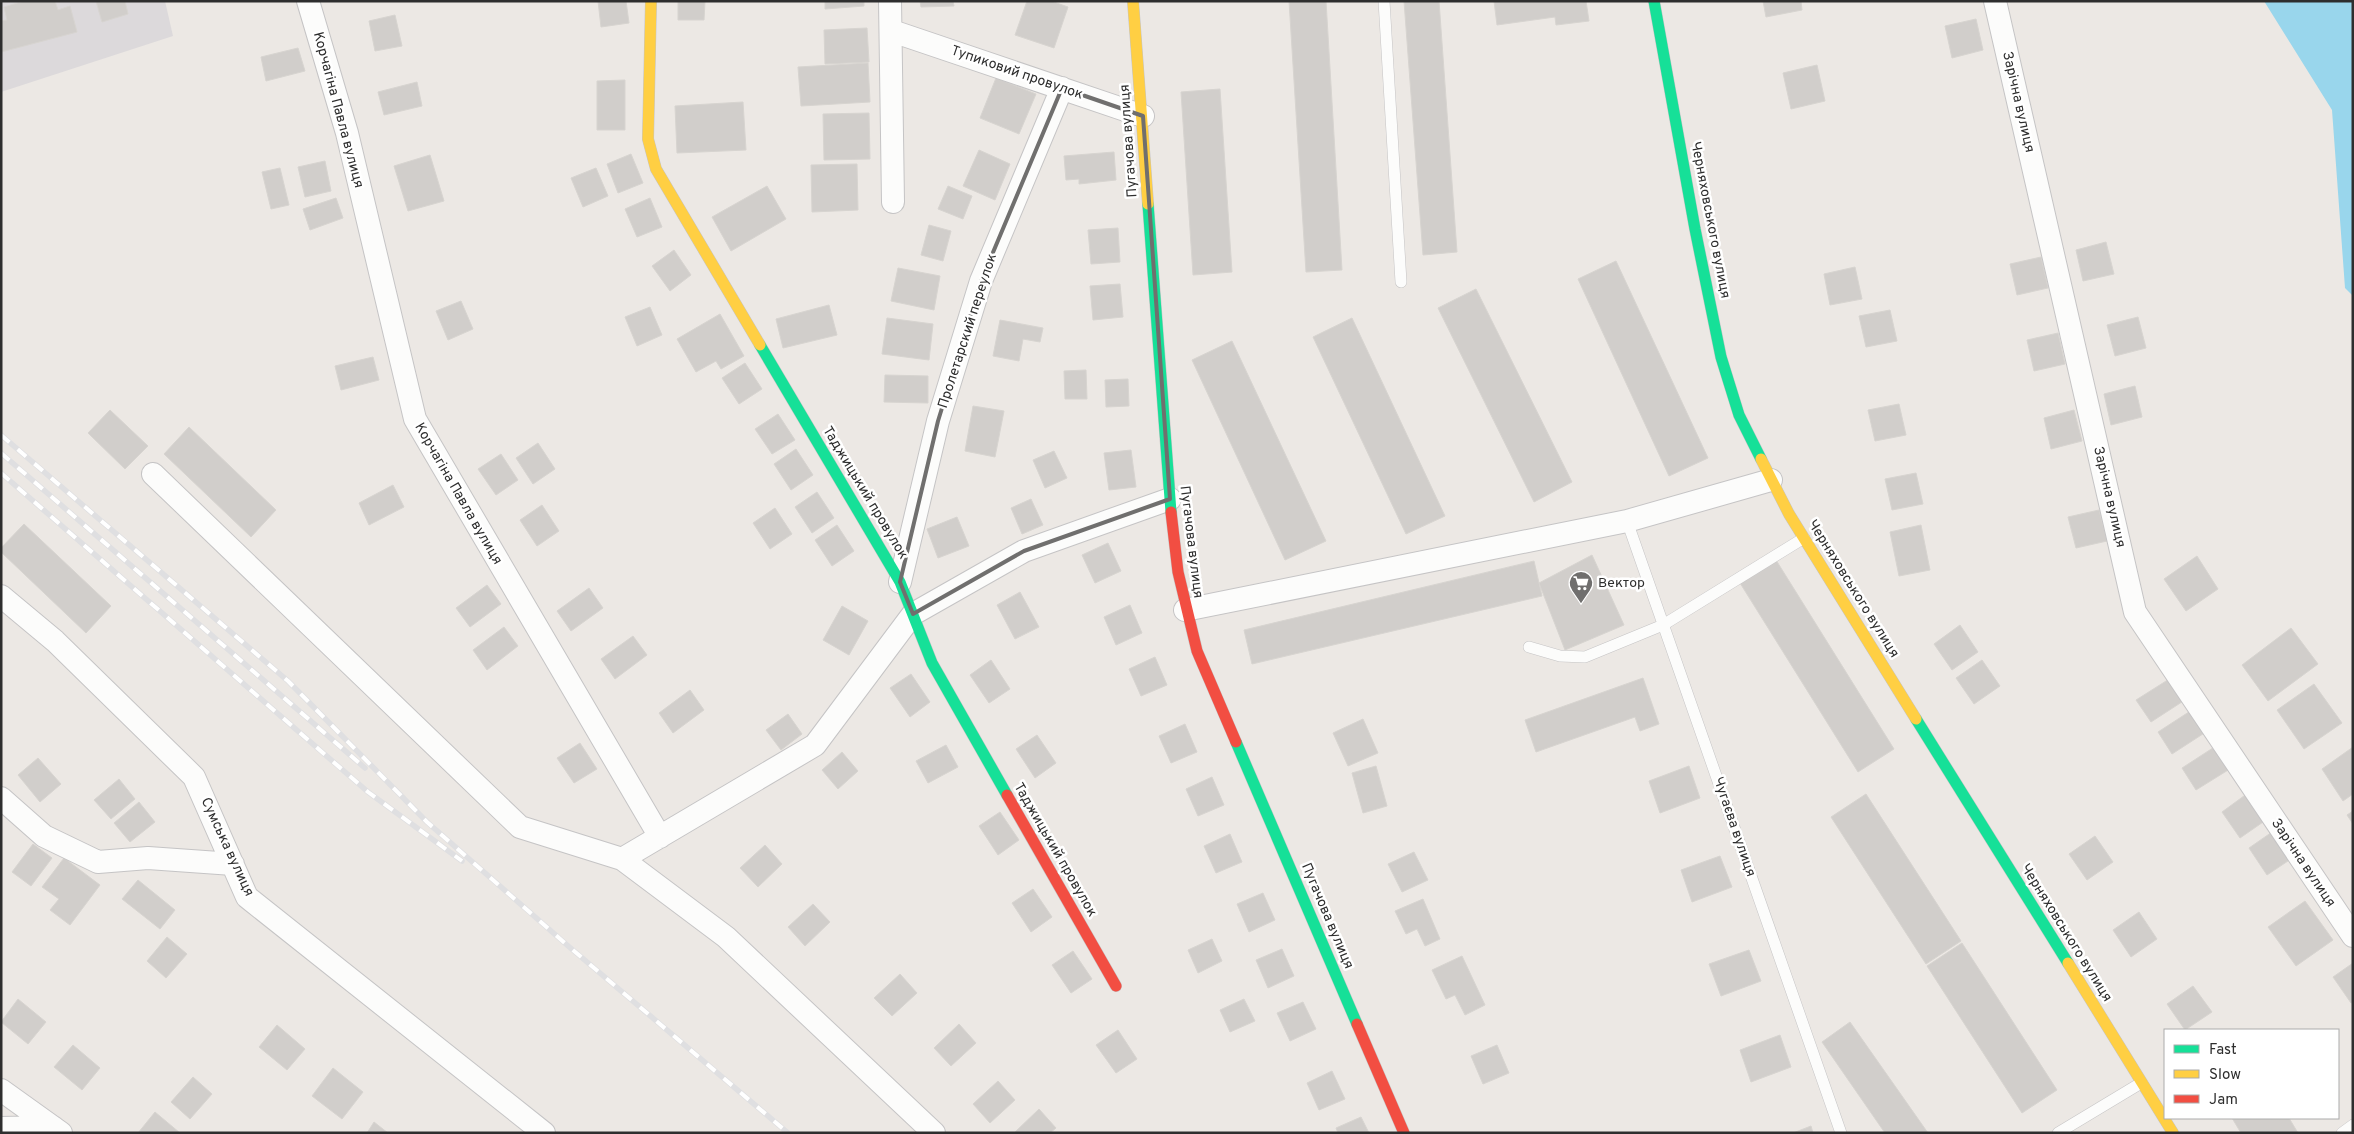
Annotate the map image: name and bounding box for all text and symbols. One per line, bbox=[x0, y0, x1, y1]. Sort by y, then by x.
street label: Корчагіна Павла вулиця bbox=[309, 30, 367, 190]
street label: Тупиковий провулок bbox=[949, 42, 1085, 104]
street label: Зарічна вулиця bbox=[1998, 50, 2038, 154]
street label: Пугачова вулиця bbox=[1117, 84, 1141, 198]
street label: Черняховського вулиця bbox=[1686, 140, 1734, 300]
street label: Пролетарский переулок bbox=[935, 252, 1001, 410]
street label: Корчагіна Павла вулиця bbox=[410, 420, 506, 568]
street label: Таджицький провулок bbox=[819, 423, 911, 563]
street label: Зарічна вулиця bbox=[2089, 445, 2129, 549]
street label: Пугачова вулиця bbox=[1176, 485, 1206, 599]
street label: Черняховського вулиця bbox=[1804, 517, 1902, 661]
supermarket icon: Вектор bbox=[1568, 570, 1594, 604]
place label: Вектор bbox=[1598, 575, 1645, 592]
street label: Чугаєва вулиця bbox=[1709, 775, 1759, 879]
street label: Таджицький провулок bbox=[1010, 780, 1100, 920]
street label: Сумська вулиця bbox=[197, 795, 257, 899]
street label: Зарічна вулиця bbox=[2267, 815, 2339, 911]
street label: Пугачова вулиця bbox=[1297, 861, 1357, 971]
street label: Черняховського вулиця bbox=[2017, 861, 2115, 1005]
legend bbox=[2164, 1029, 2339, 1119]
text: Fast bbox=[2209, 1041, 2237, 1060]
text: Slow bbox=[2209, 1066, 2241, 1085]
text: Jam bbox=[2209, 1091, 2238, 1110]

